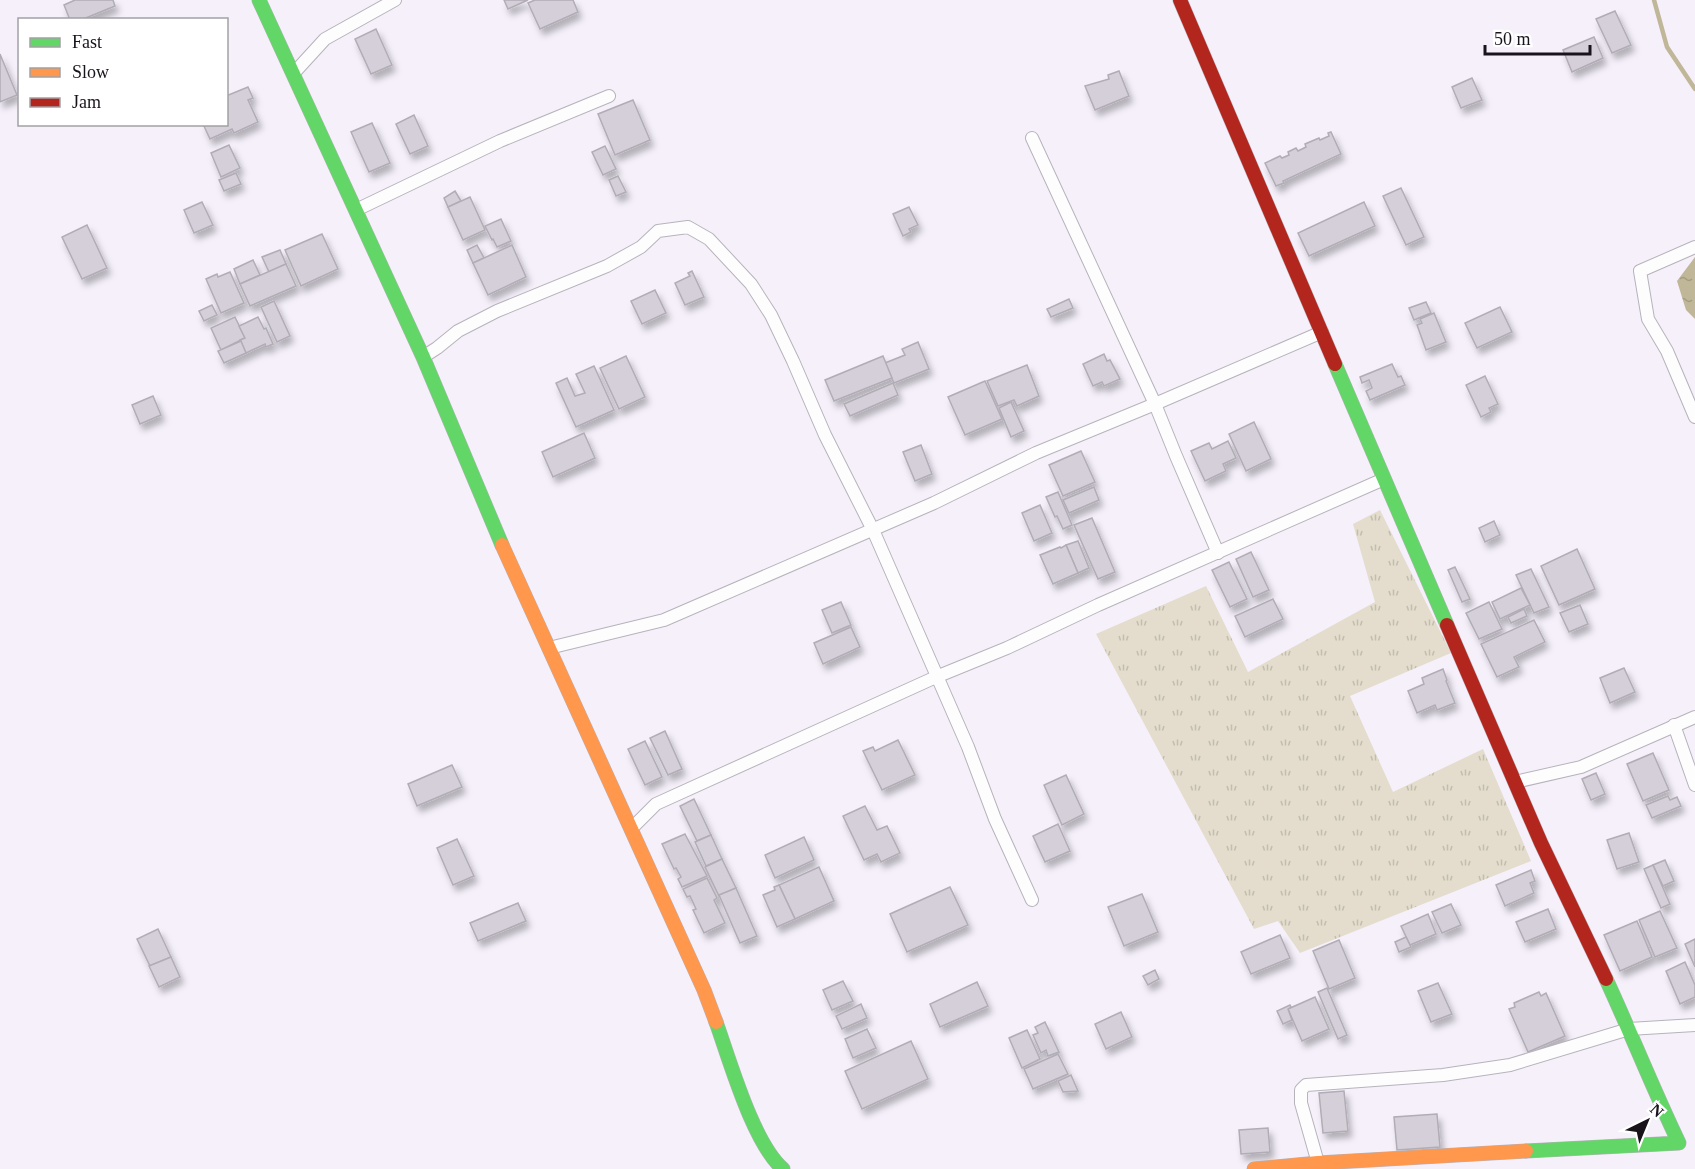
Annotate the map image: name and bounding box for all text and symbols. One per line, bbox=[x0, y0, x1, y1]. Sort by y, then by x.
legend bbox=[18, 18, 228, 126]
scale bar bbox=[1485, 18, 1590, 56]
text: 50 m bbox=[1494, 29, 1531, 49]
text: Fast bbox=[72, 32, 102, 52]
text: Slow bbox=[72, 62, 109, 82]
text: Jam bbox=[72, 92, 101, 112]
north arrow bbox=[1617, 1091, 1677, 1151]
text: N bbox=[1647, 1100, 1667, 1121]

